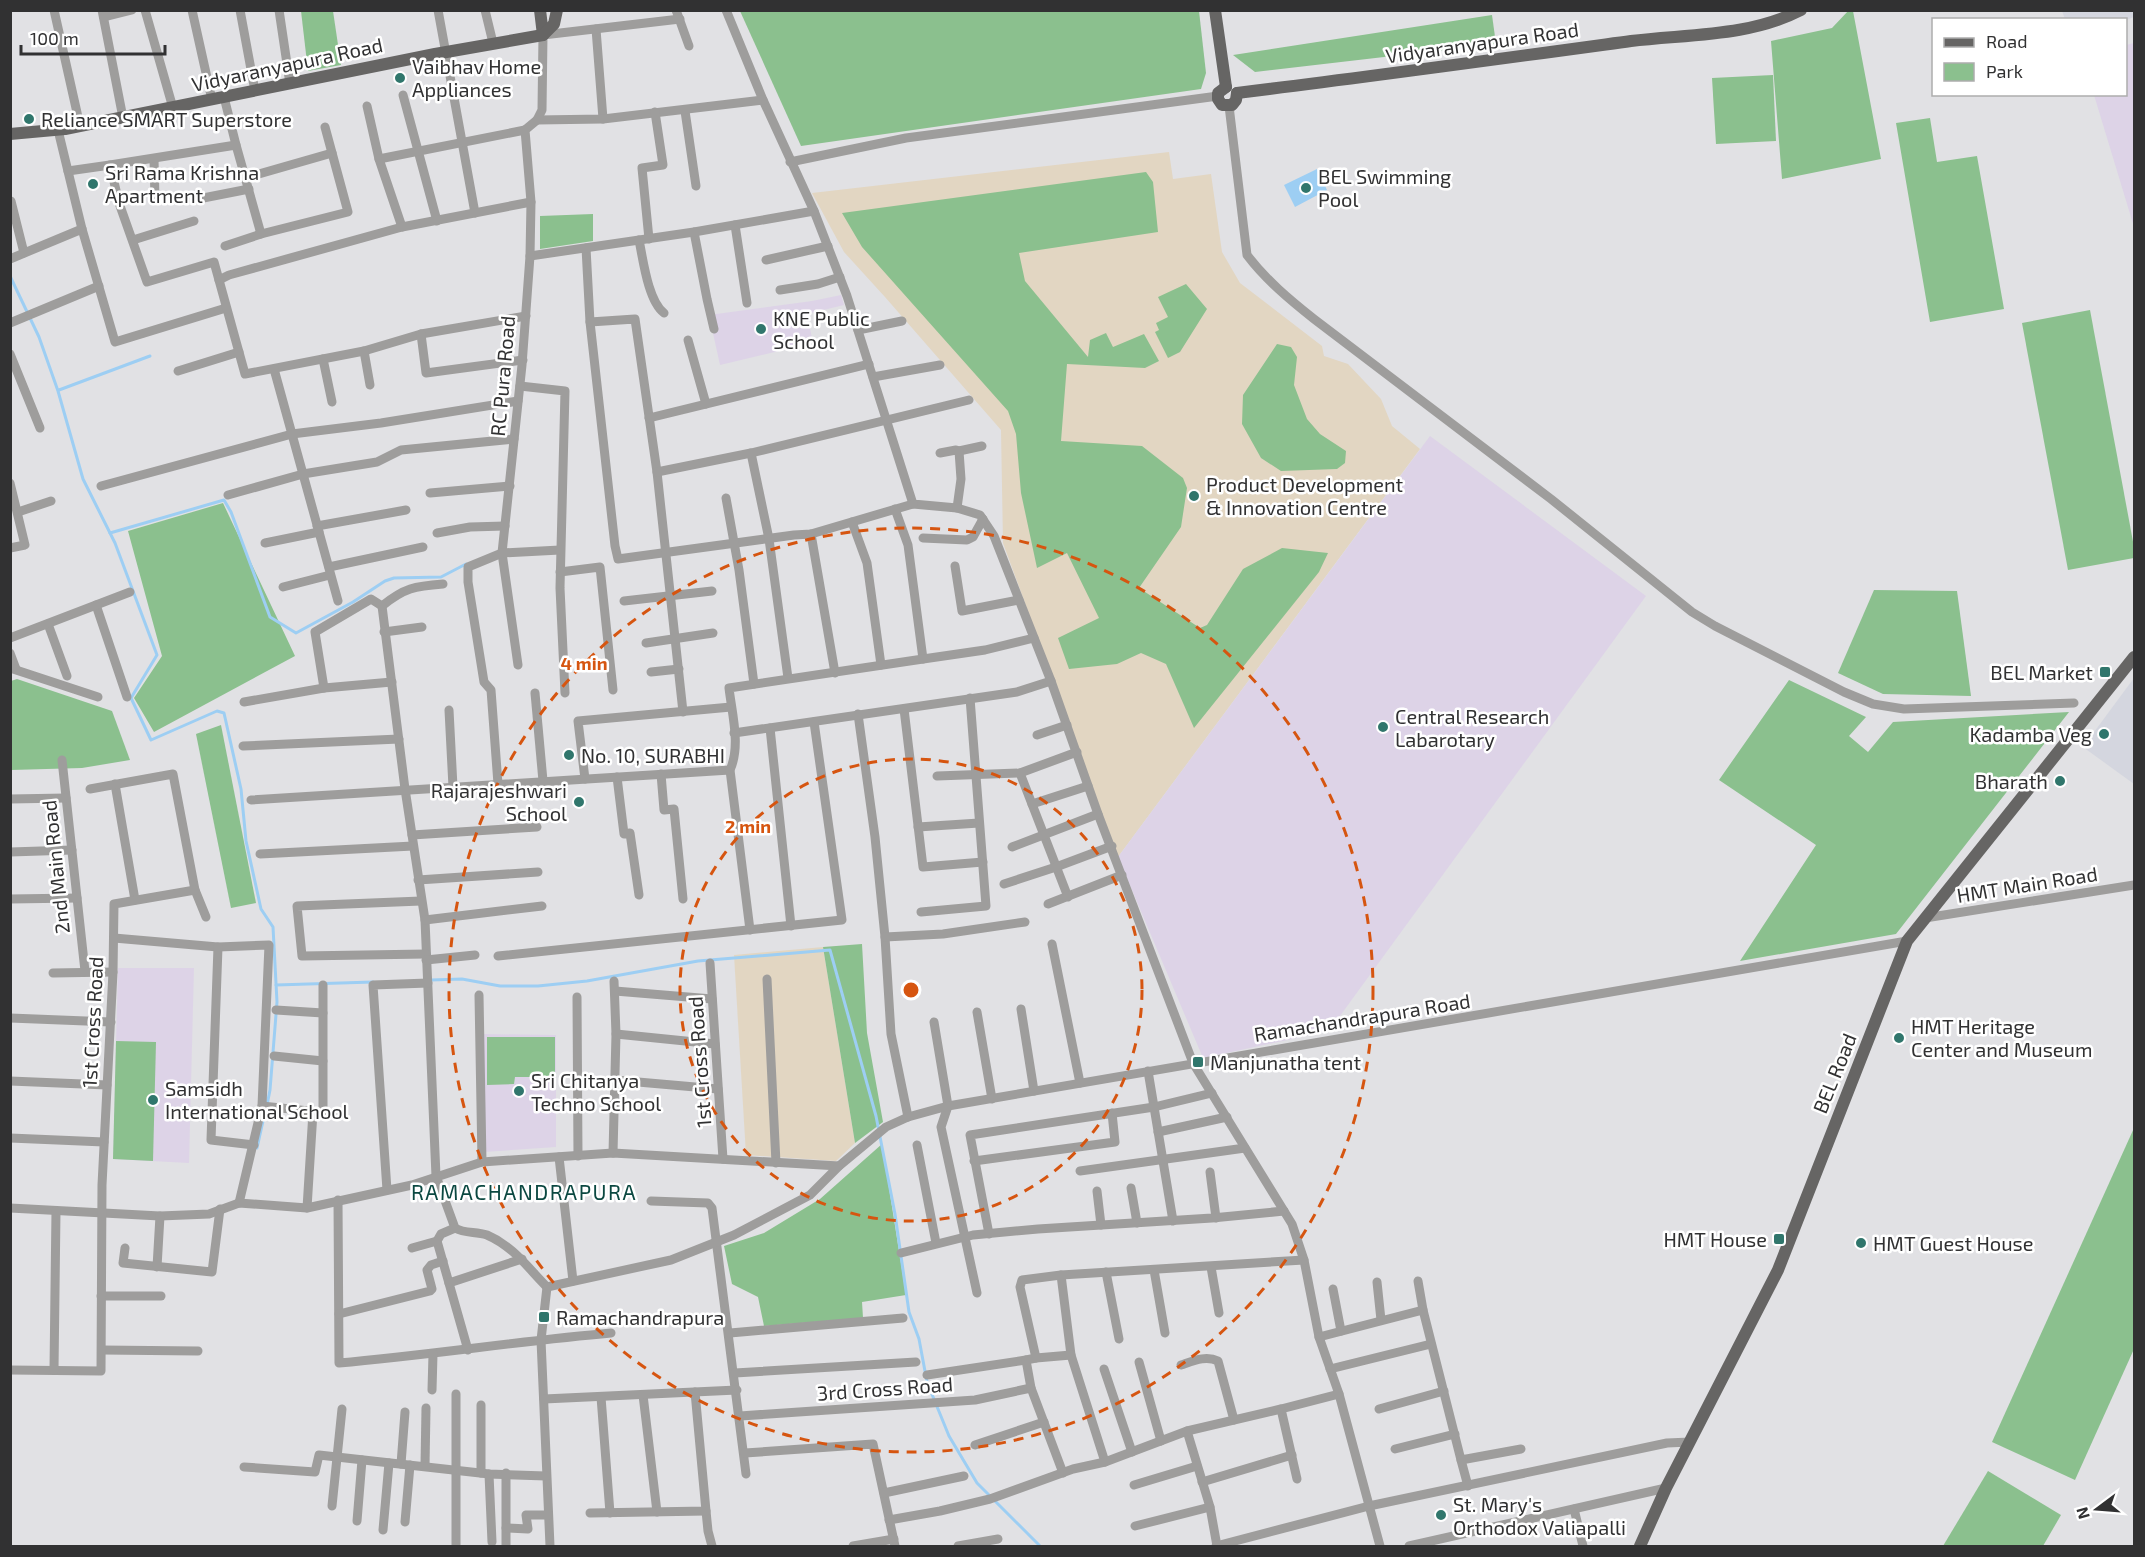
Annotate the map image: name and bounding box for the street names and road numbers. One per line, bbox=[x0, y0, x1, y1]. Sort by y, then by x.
street label: Vidyaranyapura Road bbox=[1384, 17, 1580, 67]
street label: Vidyaranyapura Road bbox=[189, 32, 385, 96]
street label: RC Pura Road bbox=[485, 315, 519, 437]
street label: 2nd Main Road bbox=[36, 799, 74, 935]
street label: HMT Main Road bbox=[1955, 861, 2099, 907]
street label: 1st Cross Road bbox=[77, 956, 107, 1088]
street label: Ramachandrapura Road bbox=[1252, 988, 1472, 1046]
street label: 1st Cross Road bbox=[682, 996, 716, 1128]
street label: BEL Road bbox=[1807, 1030, 1861, 1116]
street label: 3rd Cross Road bbox=[816, 1371, 954, 1405]

